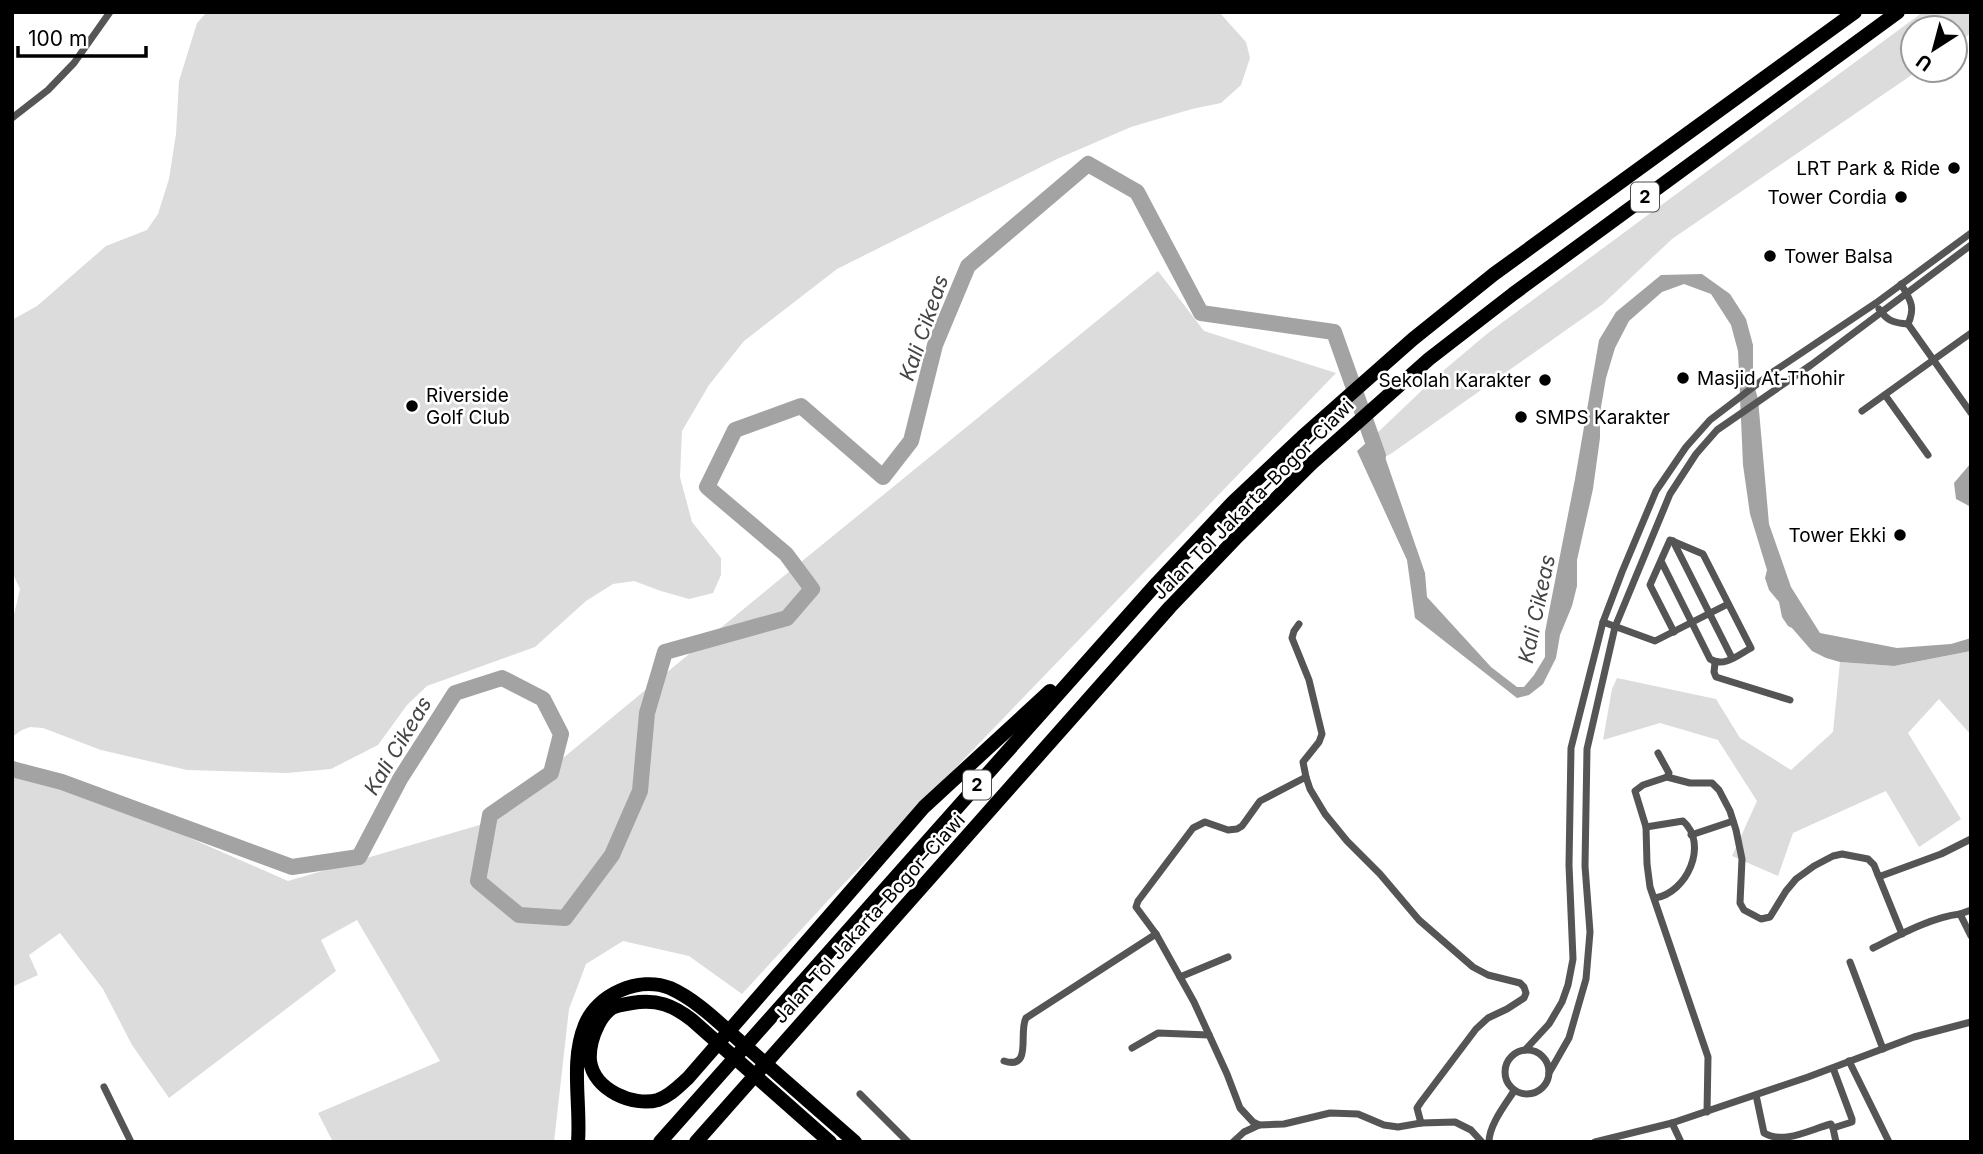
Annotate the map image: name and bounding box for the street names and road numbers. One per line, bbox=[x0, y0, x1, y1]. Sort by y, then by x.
road number: 2 bbox=[1631, 182, 1659, 212]
street label: Jalan Tol Jakarta–Bogor–Ciawi bbox=[1148, 394, 1359, 605]
road number: 2 bbox=[963, 770, 991, 800]
street label: Jalan Tol Jakarta–Bogor–Ciawi bbox=[769, 809, 970, 1028]

